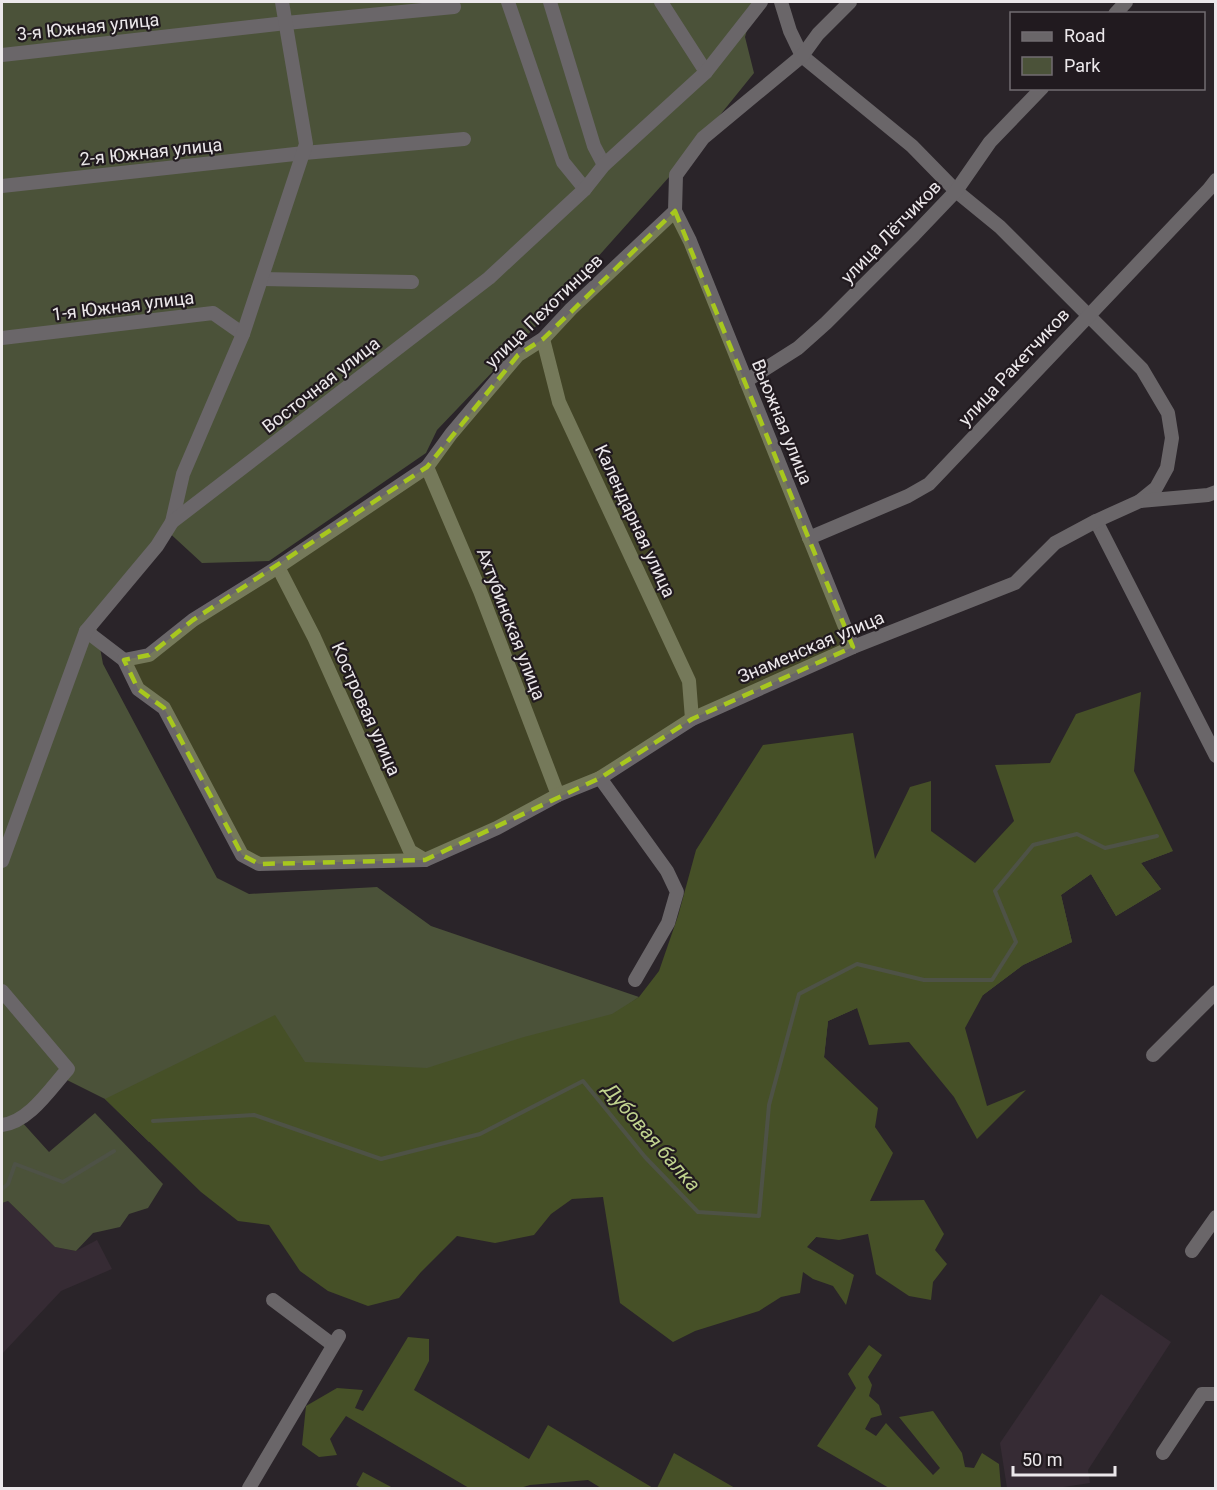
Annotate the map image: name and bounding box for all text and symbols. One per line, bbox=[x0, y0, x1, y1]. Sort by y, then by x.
street label: 3-я Южная улица bbox=[16, 9, 160, 44]
legend bbox=[1010, 12, 1205, 90]
text: Road bbox=[1064, 25, 1105, 46]
text: Park bbox=[1064, 55, 1101, 76]
street label: 2-я Южная улица bbox=[79, 134, 223, 169]
street label: улица Лётчиков bbox=[836, 176, 945, 288]
street label: улица Пехотинцев bbox=[481, 249, 607, 372]
street label: 1-я Южная улица bbox=[51, 286, 195, 325]
street label: улица Ракетчиков bbox=[954, 304, 1073, 430]
street label: Восточная улица bbox=[258, 332, 384, 437]
street label: Вьюжная улица bbox=[748, 356, 817, 488]
street label: Календарная улица bbox=[591, 441, 680, 601]
street label: Ахтубинская улица bbox=[473, 545, 550, 703]
street label: Знаменская улица bbox=[735, 606, 887, 687]
street label: Костровая улица bbox=[328, 639, 405, 779]
water label: Дубовая балка bbox=[597, 1076, 706, 1196]
scale bar bbox=[1013, 1439, 1115, 1477]
text: 50 m bbox=[1022, 1449, 1062, 1470]

